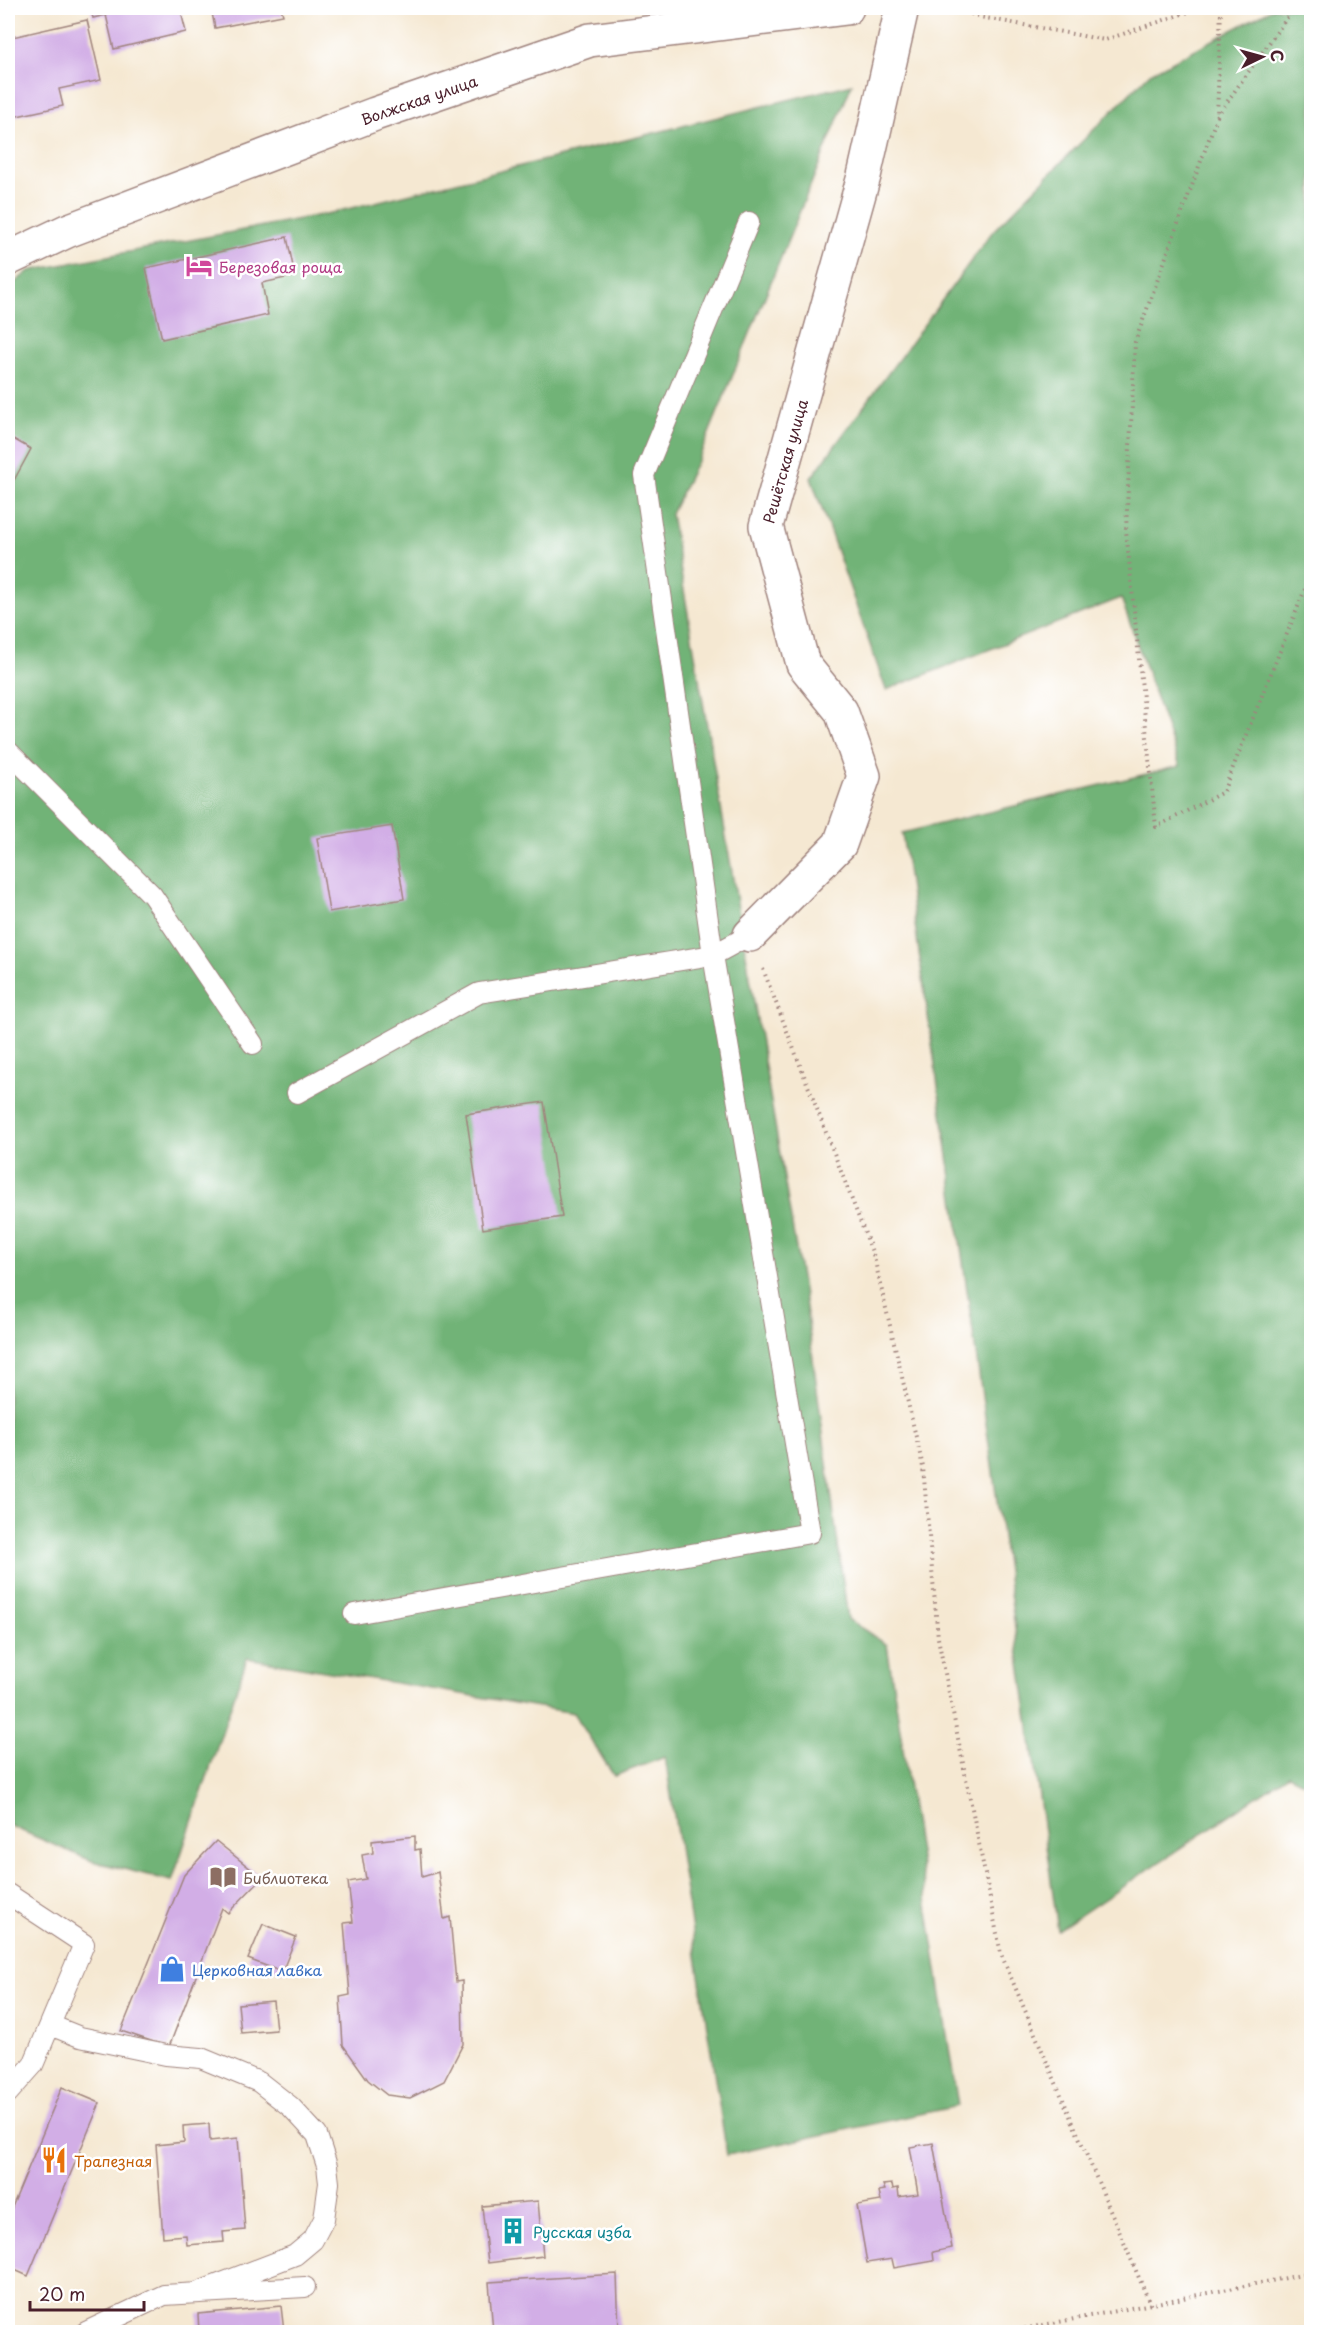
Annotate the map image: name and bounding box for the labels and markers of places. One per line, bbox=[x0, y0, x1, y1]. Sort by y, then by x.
hotel icon: Березовая роща bbox=[184, 251, 214, 281]
place label: Березовая роща bbox=[219, 255, 343, 278]
library icon: Библиотека bbox=[208, 1862, 238, 1892]
place label: Библиотека bbox=[243, 1866, 329, 1889]
shop icon: Церковная лавка bbox=[157, 1954, 187, 1984]
place label: Церковная лавка bbox=[192, 1958, 323, 1981]
restaurant icon: Трапезная bbox=[39, 2145, 69, 2175]
place label: Трапезная bbox=[74, 2149, 152, 2172]
building icon: Русская изба bbox=[498, 2216, 528, 2246]
place label: Русская изба bbox=[533, 2220, 632, 2243]

